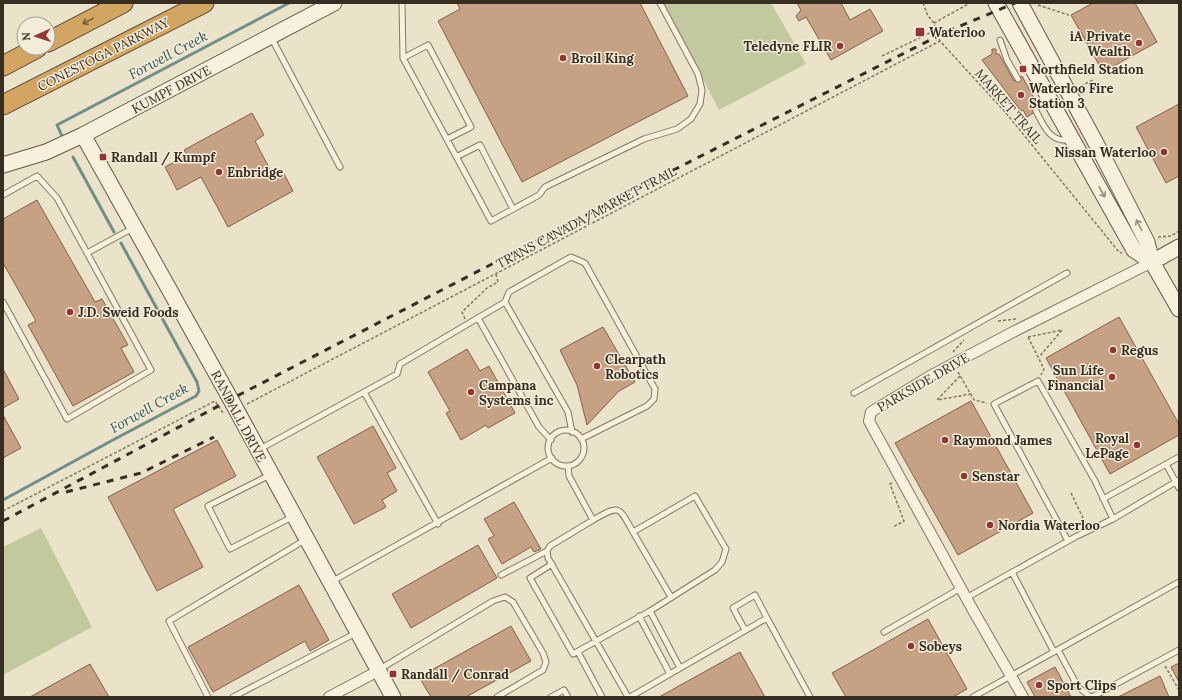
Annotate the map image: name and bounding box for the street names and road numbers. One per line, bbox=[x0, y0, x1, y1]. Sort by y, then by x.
street label: CONESTOGA PARKWAY bbox=[34, 13, 173, 95]
street label: KUMPF DRIVE bbox=[129, 61, 214, 118]
street label: MARKET TRAIL bbox=[971, 65, 1046, 148]
street label: TRANS CANADA/MARKET TRAIL bbox=[493, 162, 680, 272]
street label: PARKSIDE DRIVE bbox=[874, 349, 973, 416]
street label: RANDALL DRIVE bbox=[207, 367, 270, 465]

